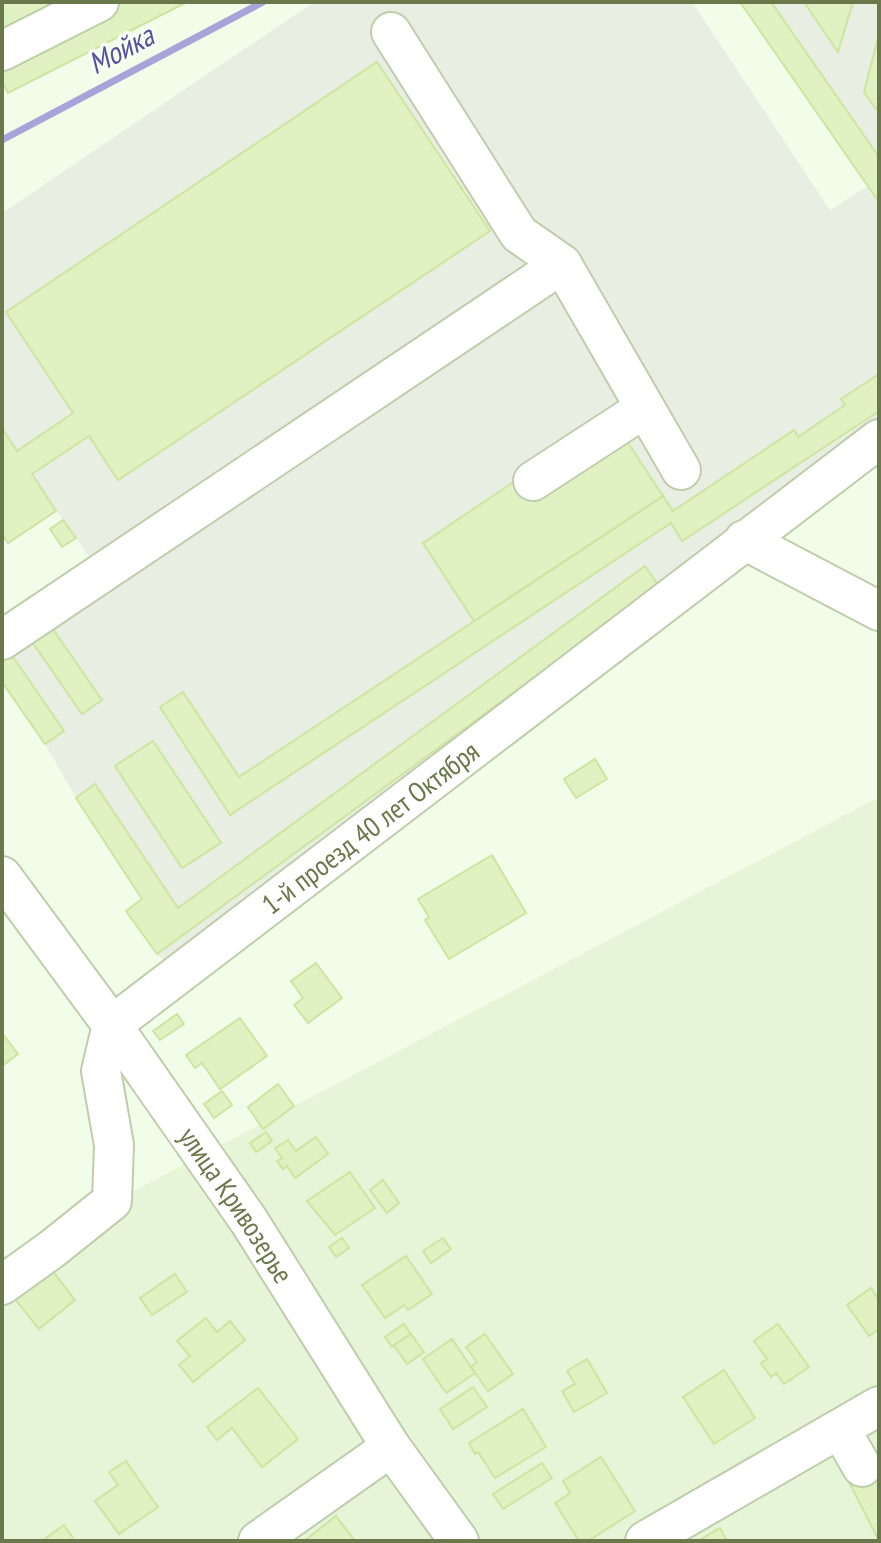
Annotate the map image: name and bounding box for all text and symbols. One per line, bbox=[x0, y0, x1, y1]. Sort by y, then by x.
water label: Мойка bbox=[81, 14, 162, 82]
street label: 1-й проезд 40 лет Октября bbox=[254, 732, 486, 922]
street label: улица Кривозерье bbox=[171, 1119, 302, 1290]

